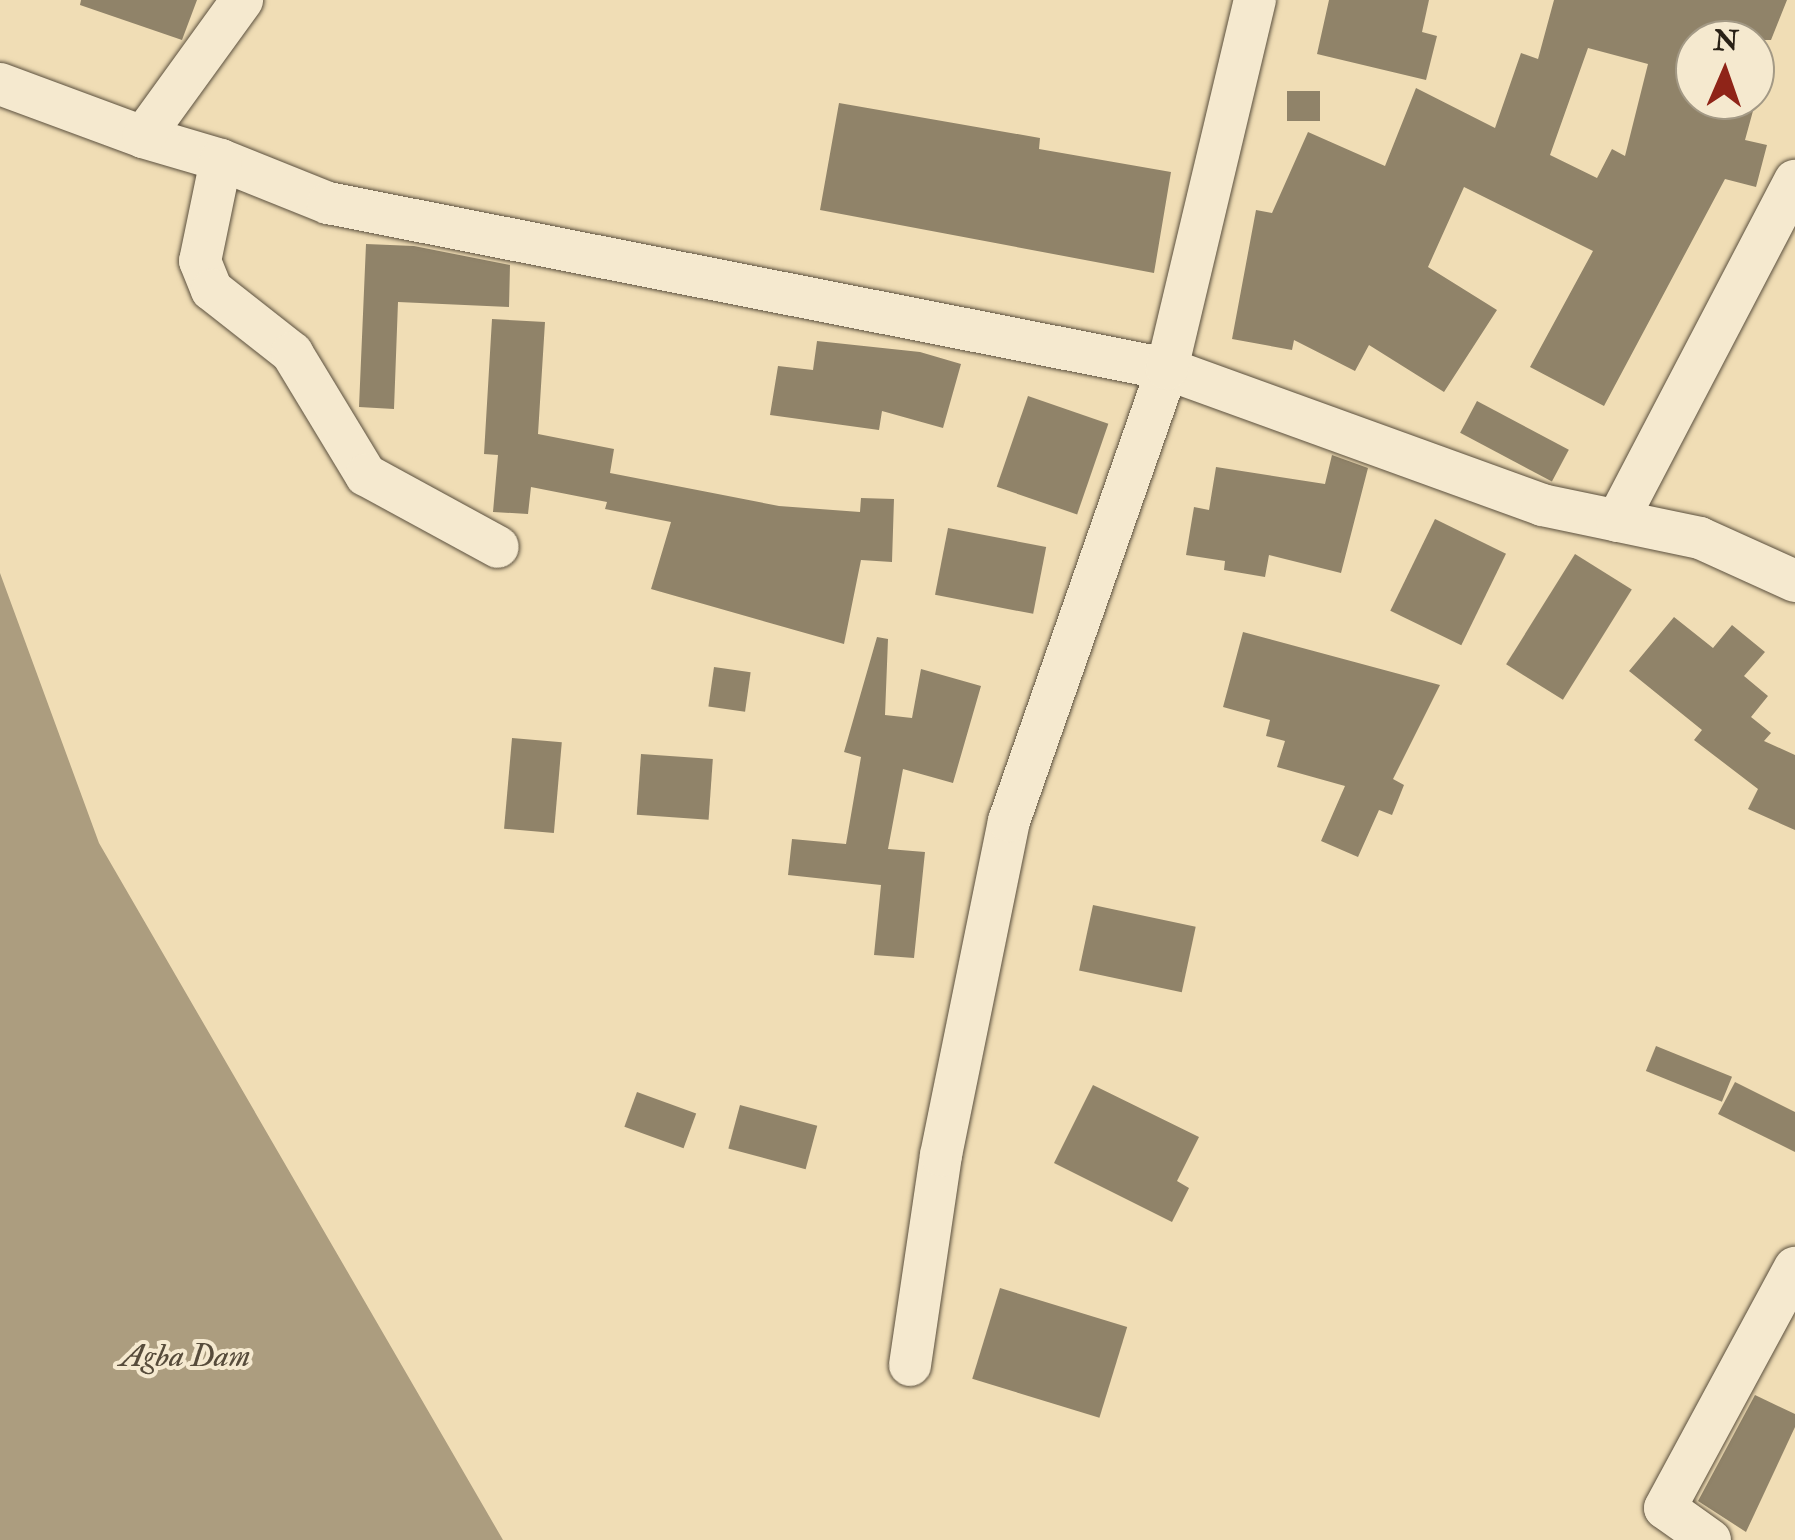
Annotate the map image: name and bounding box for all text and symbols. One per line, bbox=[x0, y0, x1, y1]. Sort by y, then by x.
north arrow bbox=[1675, 20, 1775, 120]
text: N bbox=[1713, 24, 1739, 59]
water label: Agba Dam bbox=[120, 1337, 250, 1375]

